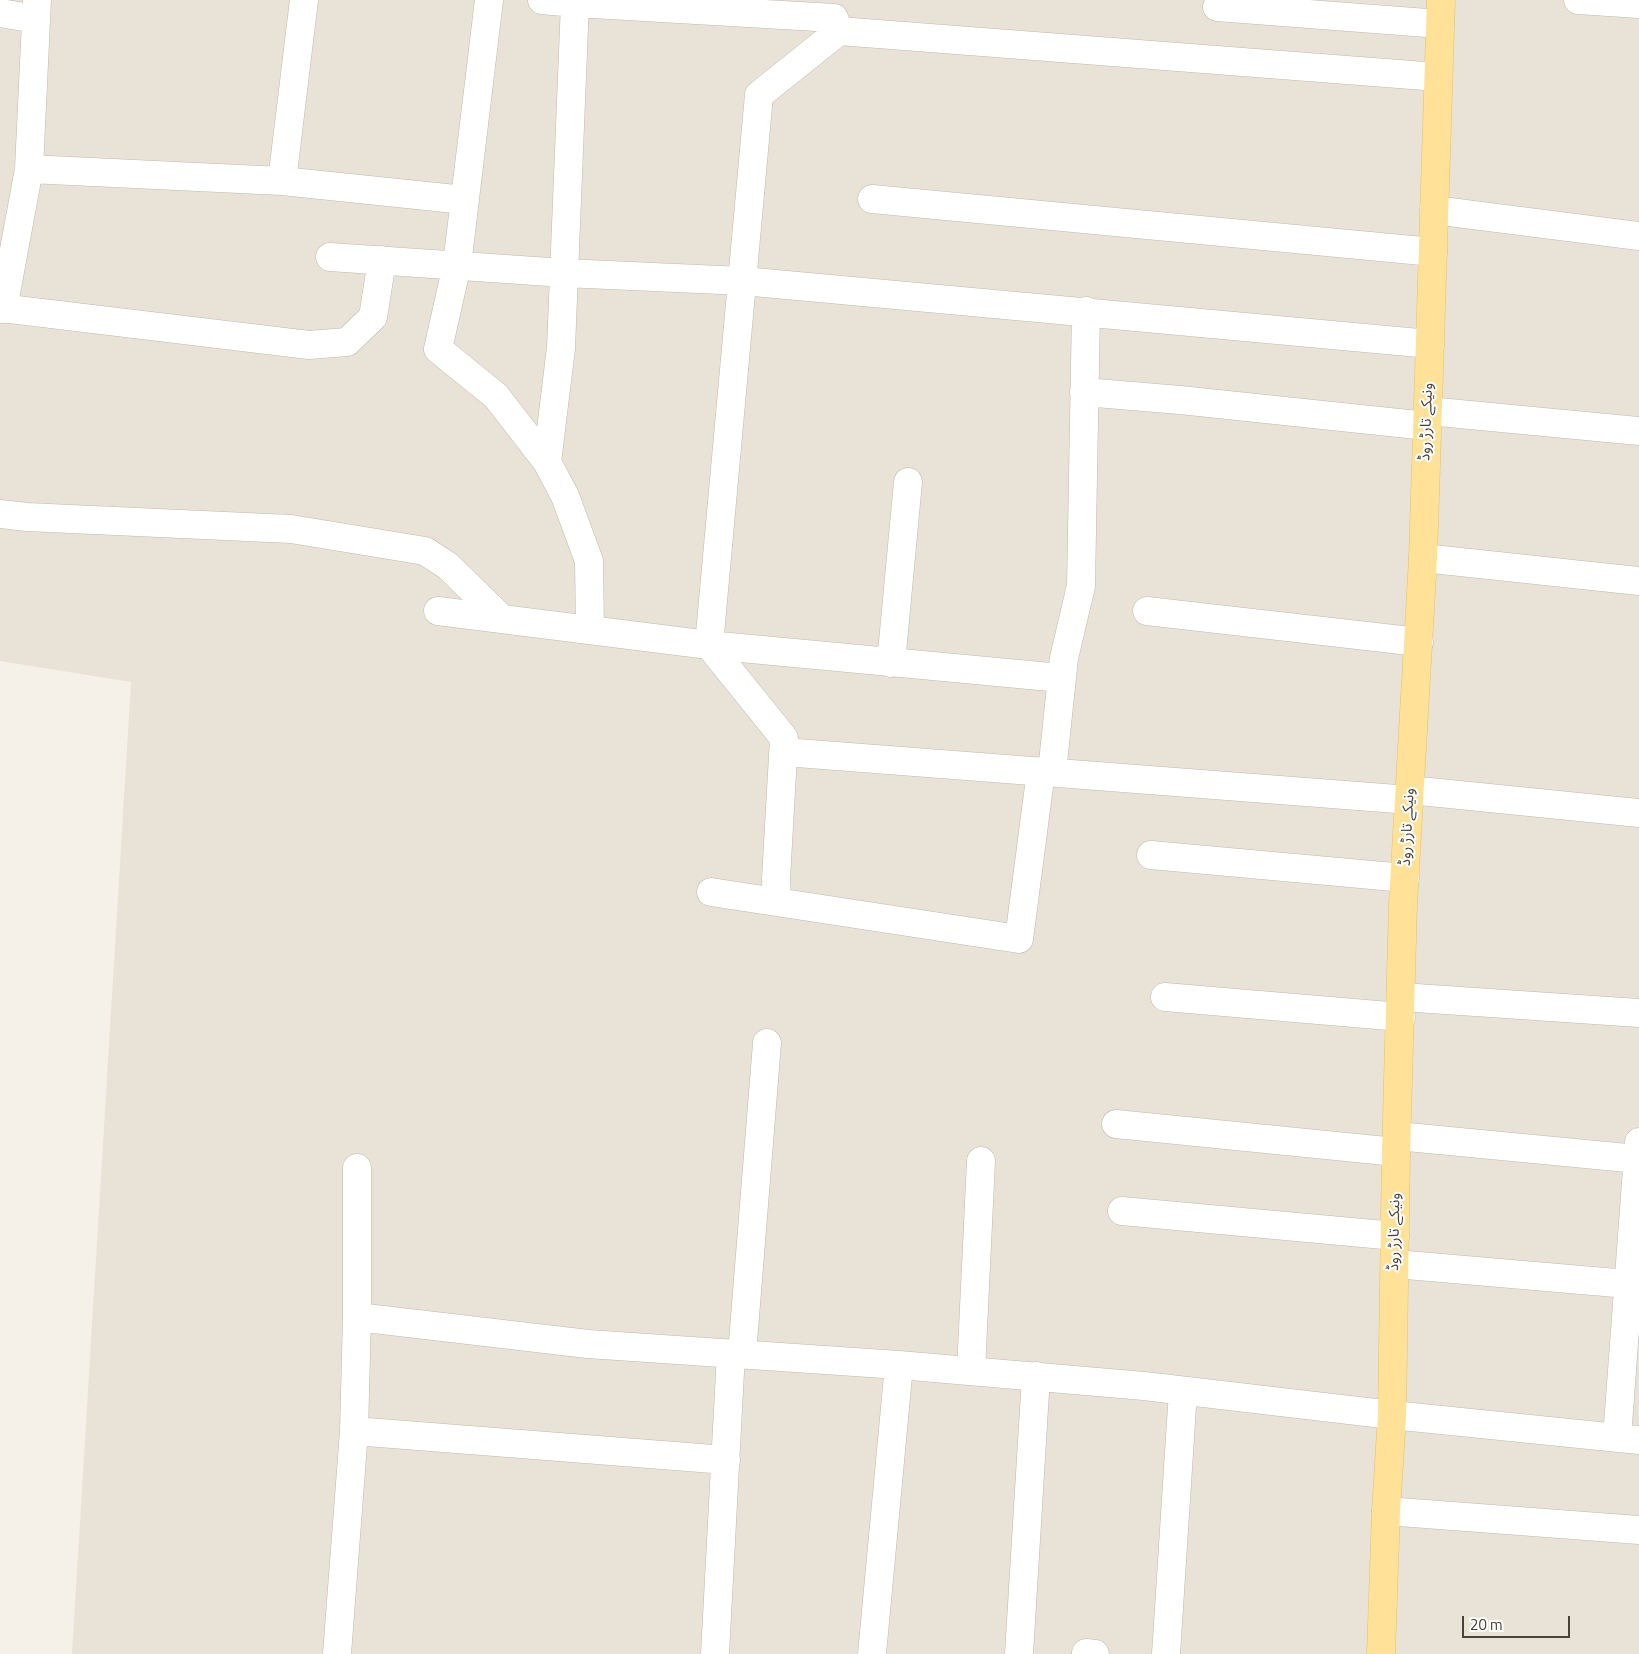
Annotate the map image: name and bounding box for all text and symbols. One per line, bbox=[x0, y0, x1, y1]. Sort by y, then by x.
street label: ونیکے تارڑ روڈ bbox=[1417, 383, 1437, 461]
street label: ونیکے تارڑ روڈ bbox=[1397, 788, 1419, 866]
street label: ونیکے تارڑ روڈ bbox=[1385, 1193, 1405, 1271]
scale bar bbox=[1464, 1606, 1572, 1638]
text: 20 m bbox=[1470, 1613, 1503, 1636]

